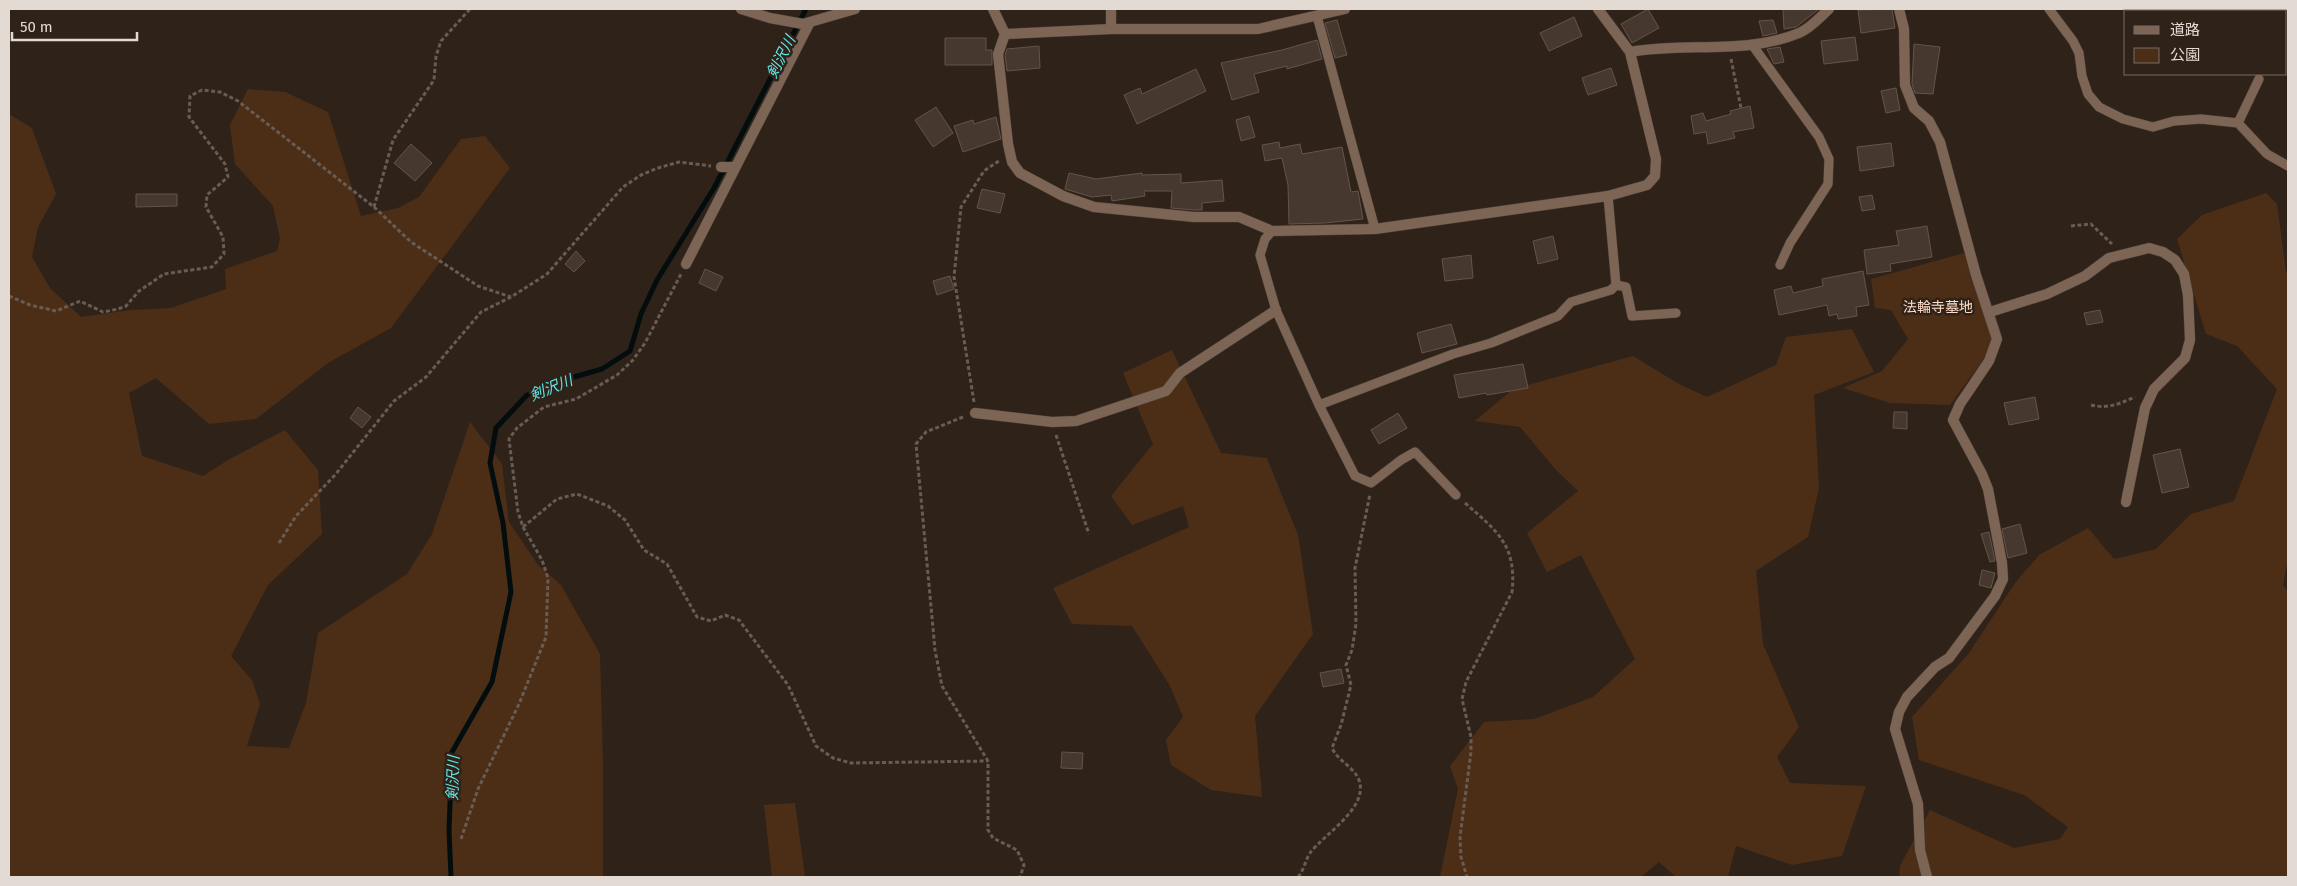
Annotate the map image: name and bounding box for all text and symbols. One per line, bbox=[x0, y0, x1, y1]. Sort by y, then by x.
scale bar bbox=[12, 10, 138, 42]
legend bbox=[2124, 10, 2287, 75]
text: 50 m bbox=[20, 18, 53, 36]
text: 道路 bbox=[2170, 21, 2200, 39]
water label: 剣沢川 bbox=[763, 31, 800, 81]
text: 公園 bbox=[2170, 46, 2200, 64]
park label: 法輪寺墓地 bbox=[1903, 299, 1973, 316]
water label: 剣沢川 bbox=[527, 370, 577, 405]
water label: 剣沢川 bbox=[443, 753, 463, 801]

